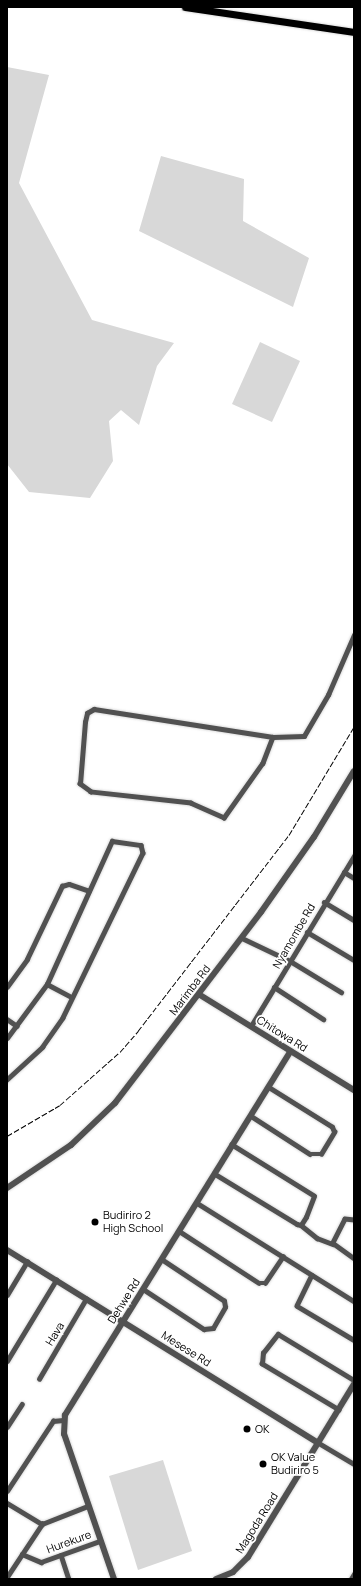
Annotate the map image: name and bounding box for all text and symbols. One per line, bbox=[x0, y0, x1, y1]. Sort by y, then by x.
street label: Nyamombe Rd bbox=[270, 901, 318, 971]
street label: Marimba Rd bbox=[167, 962, 213, 1018]
street label: Chitowa Rd bbox=[254, 1013, 310, 1055]
place label: Budiriro 2 High School bbox=[103, 1209, 163, 1235]
marker: Budiriro 2 High School bbox=[90, 1217, 100, 1227]
street label: Dehwe Rd bbox=[105, 1276, 143, 1326]
street label: Hava bbox=[43, 1320, 67, 1348]
street label: Mesese Rd bbox=[159, 1329, 213, 1369]
place label: OK bbox=[255, 1422, 269, 1436]
marker: OK bbox=[242, 1424, 252, 1434]
place label: OK Value Budiriro 5 bbox=[271, 1451, 319, 1477]
marker: OK Value Budiriro 5 bbox=[258, 1459, 268, 1469]
street label: Magoda Road bbox=[233, 1490, 281, 1556]
street label: Hurekure bbox=[45, 1528, 93, 1556]

